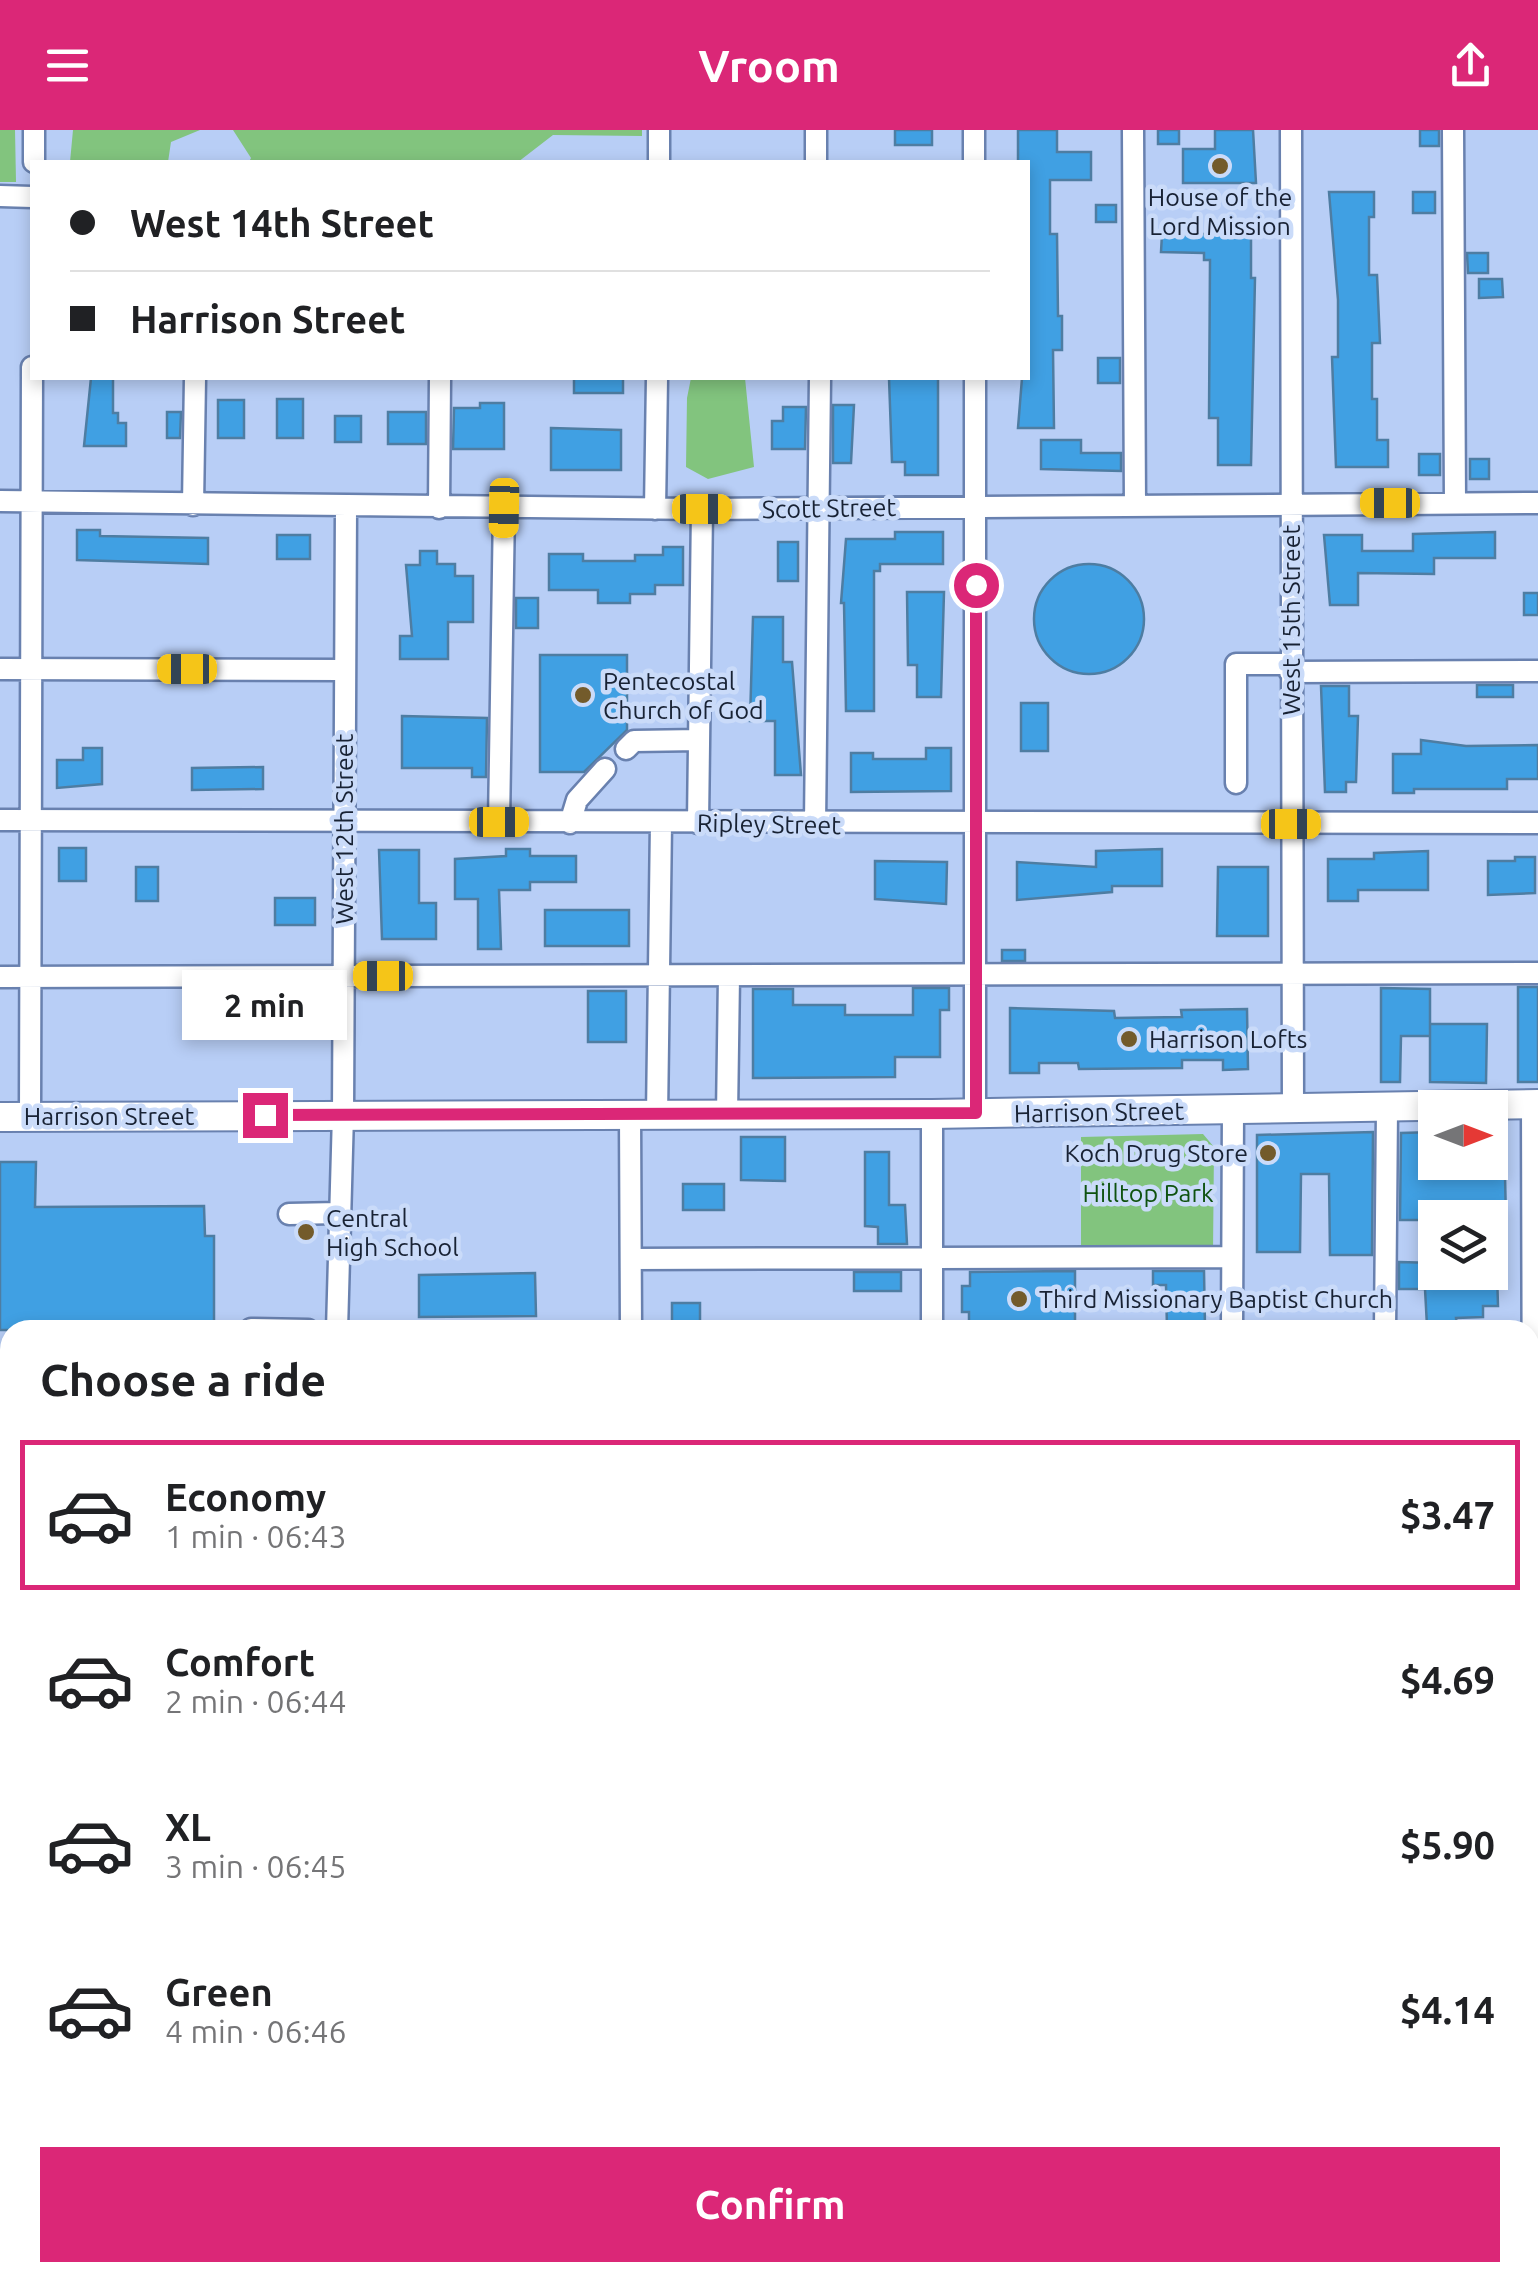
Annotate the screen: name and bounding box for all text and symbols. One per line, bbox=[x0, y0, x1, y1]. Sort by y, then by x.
icon: menu bbox=[40, 38, 95, 93]
icon: share bbox=[1443, 38, 1498, 93]
text: Vroom bbox=[698, 40, 840, 91]
marker: House of the Lord Mission bbox=[1209, 155, 1231, 177]
place label: House of the Lord Mission bbox=[1148, 183, 1292, 240]
text: West 14th Street bbox=[130, 202, 434, 244]
text: Harrison Street bbox=[130, 298, 405, 340]
car bbox=[488, 478, 520, 538]
car bbox=[1360, 488, 1420, 518]
street label: Scott Street bbox=[762, 493, 897, 523]
car bbox=[672, 494, 732, 524]
street label: West 15th Street bbox=[1277, 524, 1305, 715]
route start bbox=[954, 563, 999, 608]
car bbox=[157, 654, 217, 684]
place label: Pentecostal Church of God bbox=[603, 667, 764, 724]
marker: Pentecostal Church of God bbox=[572, 684, 594, 706]
street label: West 12th Street bbox=[330, 733, 358, 924]
car bbox=[469, 807, 529, 837]
street label: Ripley Street bbox=[697, 809, 842, 839]
car bbox=[1261, 809, 1321, 839]
car bbox=[353, 961, 413, 991]
callout: 2 min bbox=[182, 970, 348, 1040]
text: 2 min bbox=[224, 987, 305, 1023]
place label: Harrison Lofts bbox=[1149, 1025, 1307, 1053]
marker: Harrison Lofts bbox=[1118, 1028, 1140, 1050]
north arrow bbox=[1418, 1090, 1508, 1180]
map controls bbox=[1418, 1090, 1508, 1290]
route end bbox=[243, 1093, 288, 1138]
street label: Harrison Street bbox=[1013, 1097, 1185, 1127]
street label: Harrison Street bbox=[24, 1102, 194, 1130]
place label: Koch Drug Store bbox=[1065, 1139, 1248, 1167]
marker: Koch Drug Store bbox=[1257, 1142, 1279, 1164]
park label: Hilltop Park bbox=[1082, 1179, 1214, 1207]
button: layers bbox=[1418, 1200, 1508, 1290]
place label: Central High School bbox=[326, 1204, 459, 1261]
marker: Central High School bbox=[295, 1221, 317, 1243]
place label: Third Missionary Baptist Church bbox=[1039, 1285, 1393, 1313]
marker: Third Missionary Baptist Church bbox=[1008, 1288, 1030, 1310]
text: Choose a ride bbox=[40, 1354, 326, 1405]
icon: car bbox=[45, 1470, 135, 1560]
text: Economy bbox=[165, 1476, 326, 1518]
text: $3.47 bbox=[1400, 1494, 1495, 1536]
text: 1 min · 06:43 bbox=[165, 1518, 347, 1554]
icon: car bbox=[45, 1635, 135, 1725]
text: Comfort bbox=[165, 1641, 315, 1683]
text: $4.69 bbox=[1400, 1659, 1495, 1701]
text: 2 min · 06:44 bbox=[165, 1683, 347, 1719]
icon: car bbox=[45, 1800, 135, 1890]
text: XL bbox=[165, 1806, 211, 1848]
text: $5.90 bbox=[1400, 1824, 1495, 1866]
text: 3 min · 06:45 bbox=[165, 1848, 347, 1884]
icon: car bbox=[45, 1965, 135, 2055]
text: Green bbox=[165, 1971, 273, 2013]
text: $4.14 bbox=[1400, 1989, 1495, 2031]
text: 4 min · 06:46 bbox=[165, 2013, 347, 2049]
button: Confirm bbox=[40, 2147, 1500, 2262]

